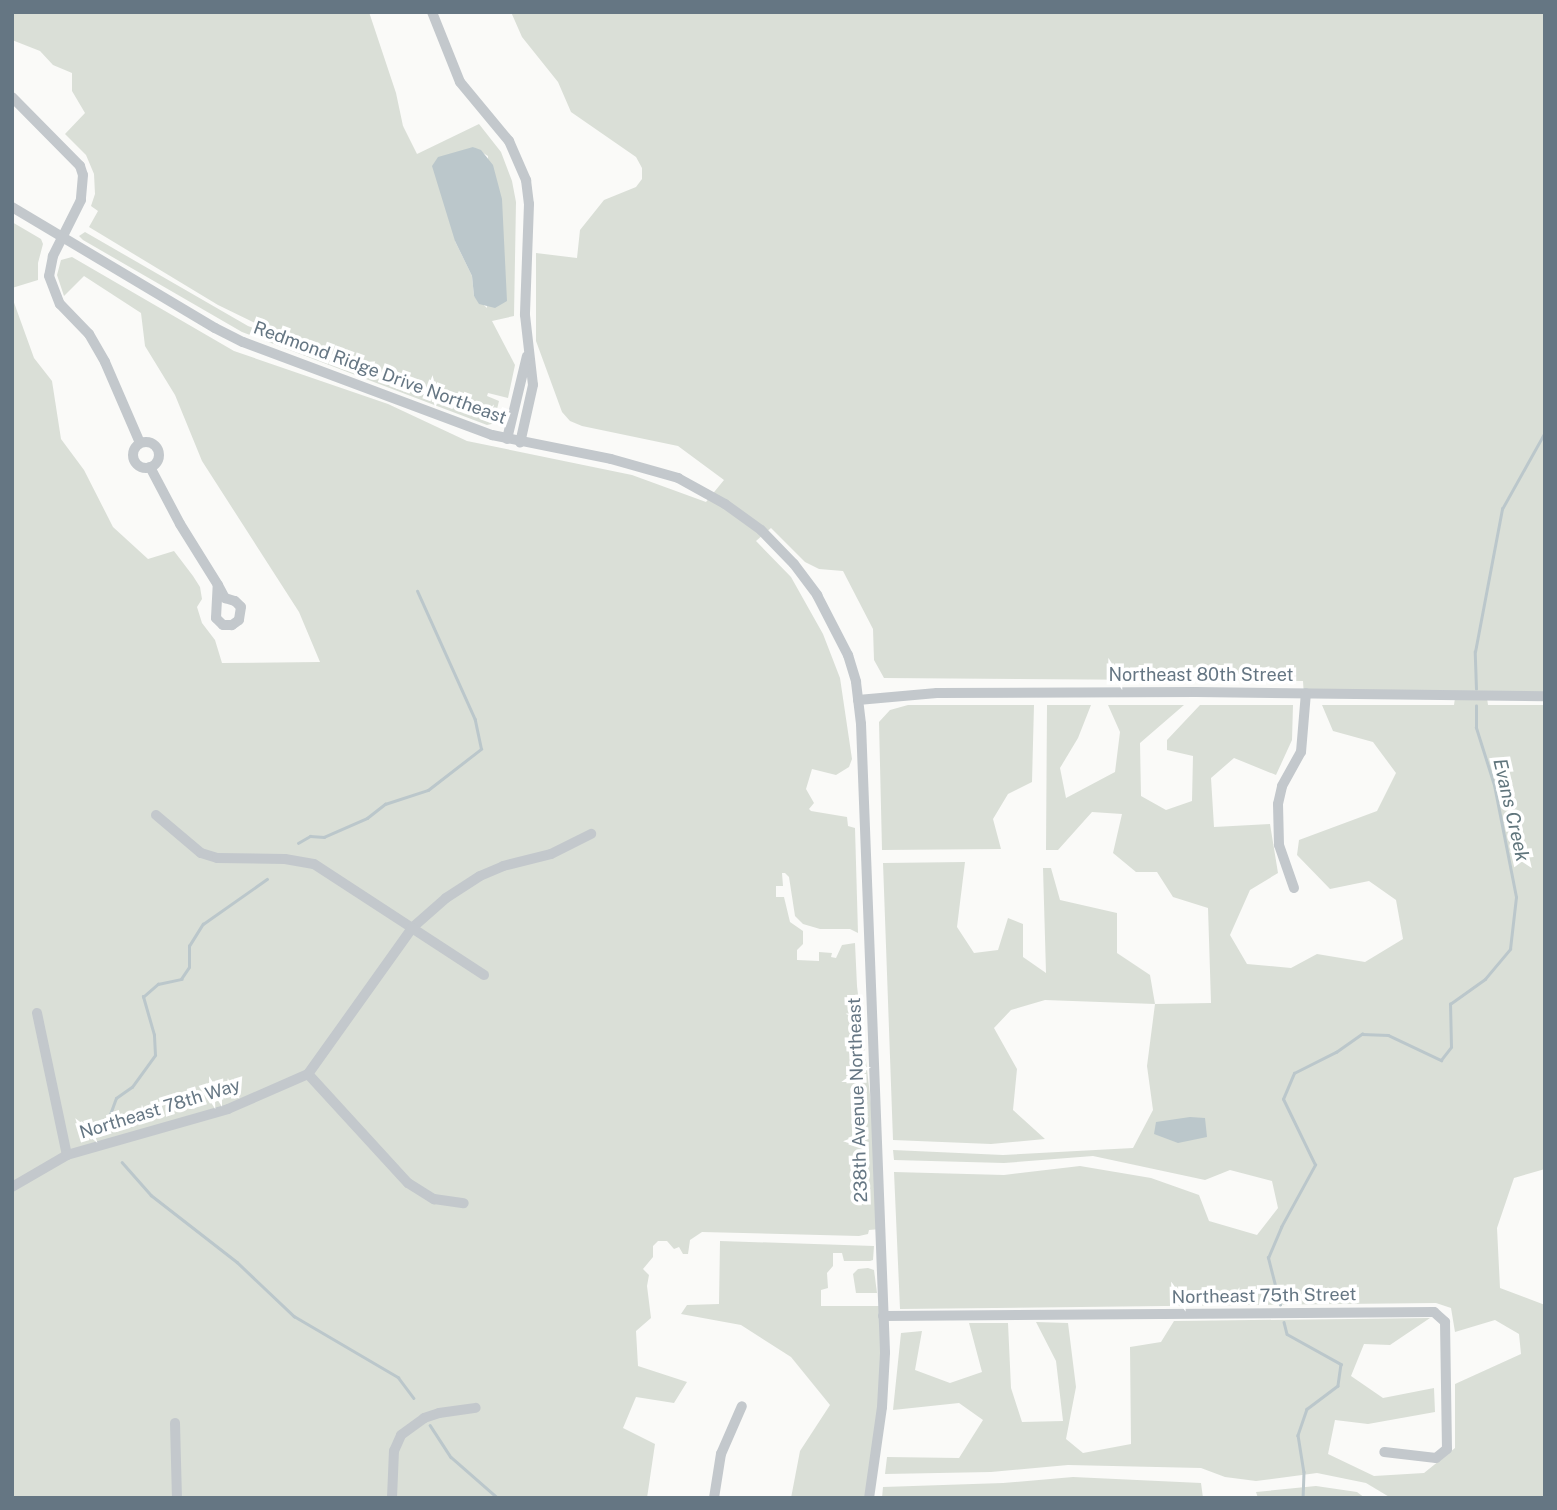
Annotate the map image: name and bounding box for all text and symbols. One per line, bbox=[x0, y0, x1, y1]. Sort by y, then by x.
street label: Redmond Ridge Drive Northeast bbox=[250, 317, 510, 429]
street label: Northeast 80th Street bbox=[1109, 664, 1293, 686]
water label: Evans Creek bbox=[1488, 756, 1534, 864]
street label: 238th Avenue Northeast bbox=[844, 997, 872, 1203]
street label: Northeast 78th Way bbox=[77, 1074, 243, 1144]
street label: Northeast 75th Street bbox=[1171, 1284, 1357, 1308]

